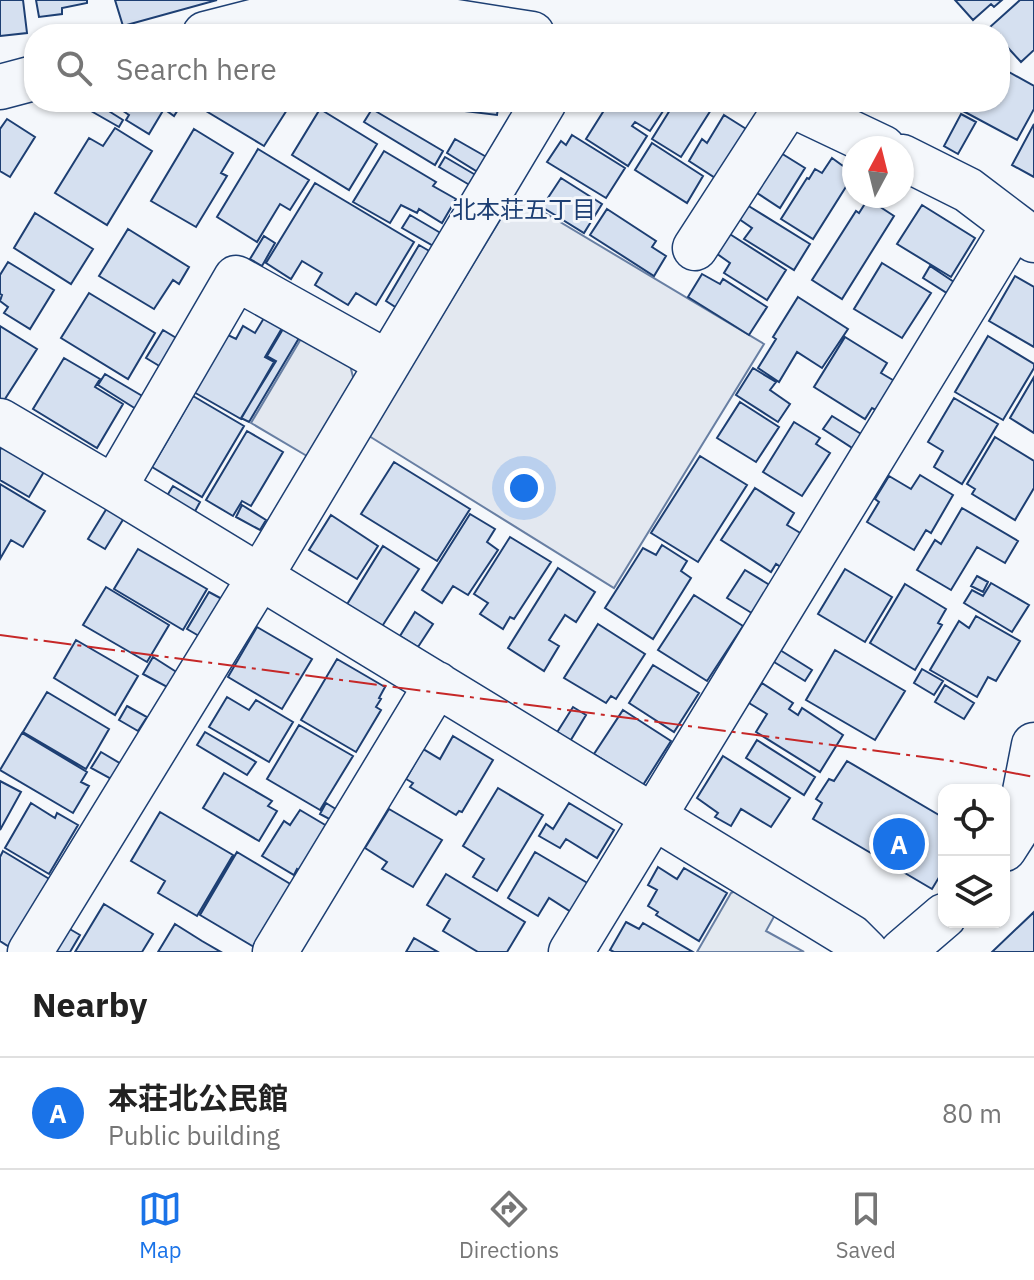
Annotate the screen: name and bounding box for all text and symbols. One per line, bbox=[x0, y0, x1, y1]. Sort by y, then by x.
search box bbox=[24, 24, 1010, 112]
icon: search bbox=[52, 46, 96, 90]
text: Search here bbox=[116, 49, 277, 88]
north arrow bbox=[842, 136, 914, 208]
district label: 北本荘五丁目 bbox=[452, 193, 596, 225]
your location bbox=[504, 468, 544, 508]
map controls bbox=[938, 784, 1010, 928]
button: locate bbox=[938, 784, 1010, 856]
pin: A bbox=[873, 814, 925, 874]
button: layers bbox=[938, 856, 1010, 928]
text: Nearby bbox=[32, 982, 147, 1026]
text: 本荘北公民館 bbox=[108, 1078, 288, 1117]
text: A bbox=[49, 1096, 67, 1130]
text: 80 m bbox=[942, 1096, 1002, 1130]
text: Public building bbox=[108, 1118, 280, 1152]
tab: Map bbox=[138, 1187, 182, 1264]
tab: Directions bbox=[459, 1187, 559, 1264]
tab: Saved bbox=[836, 1187, 896, 1264]

